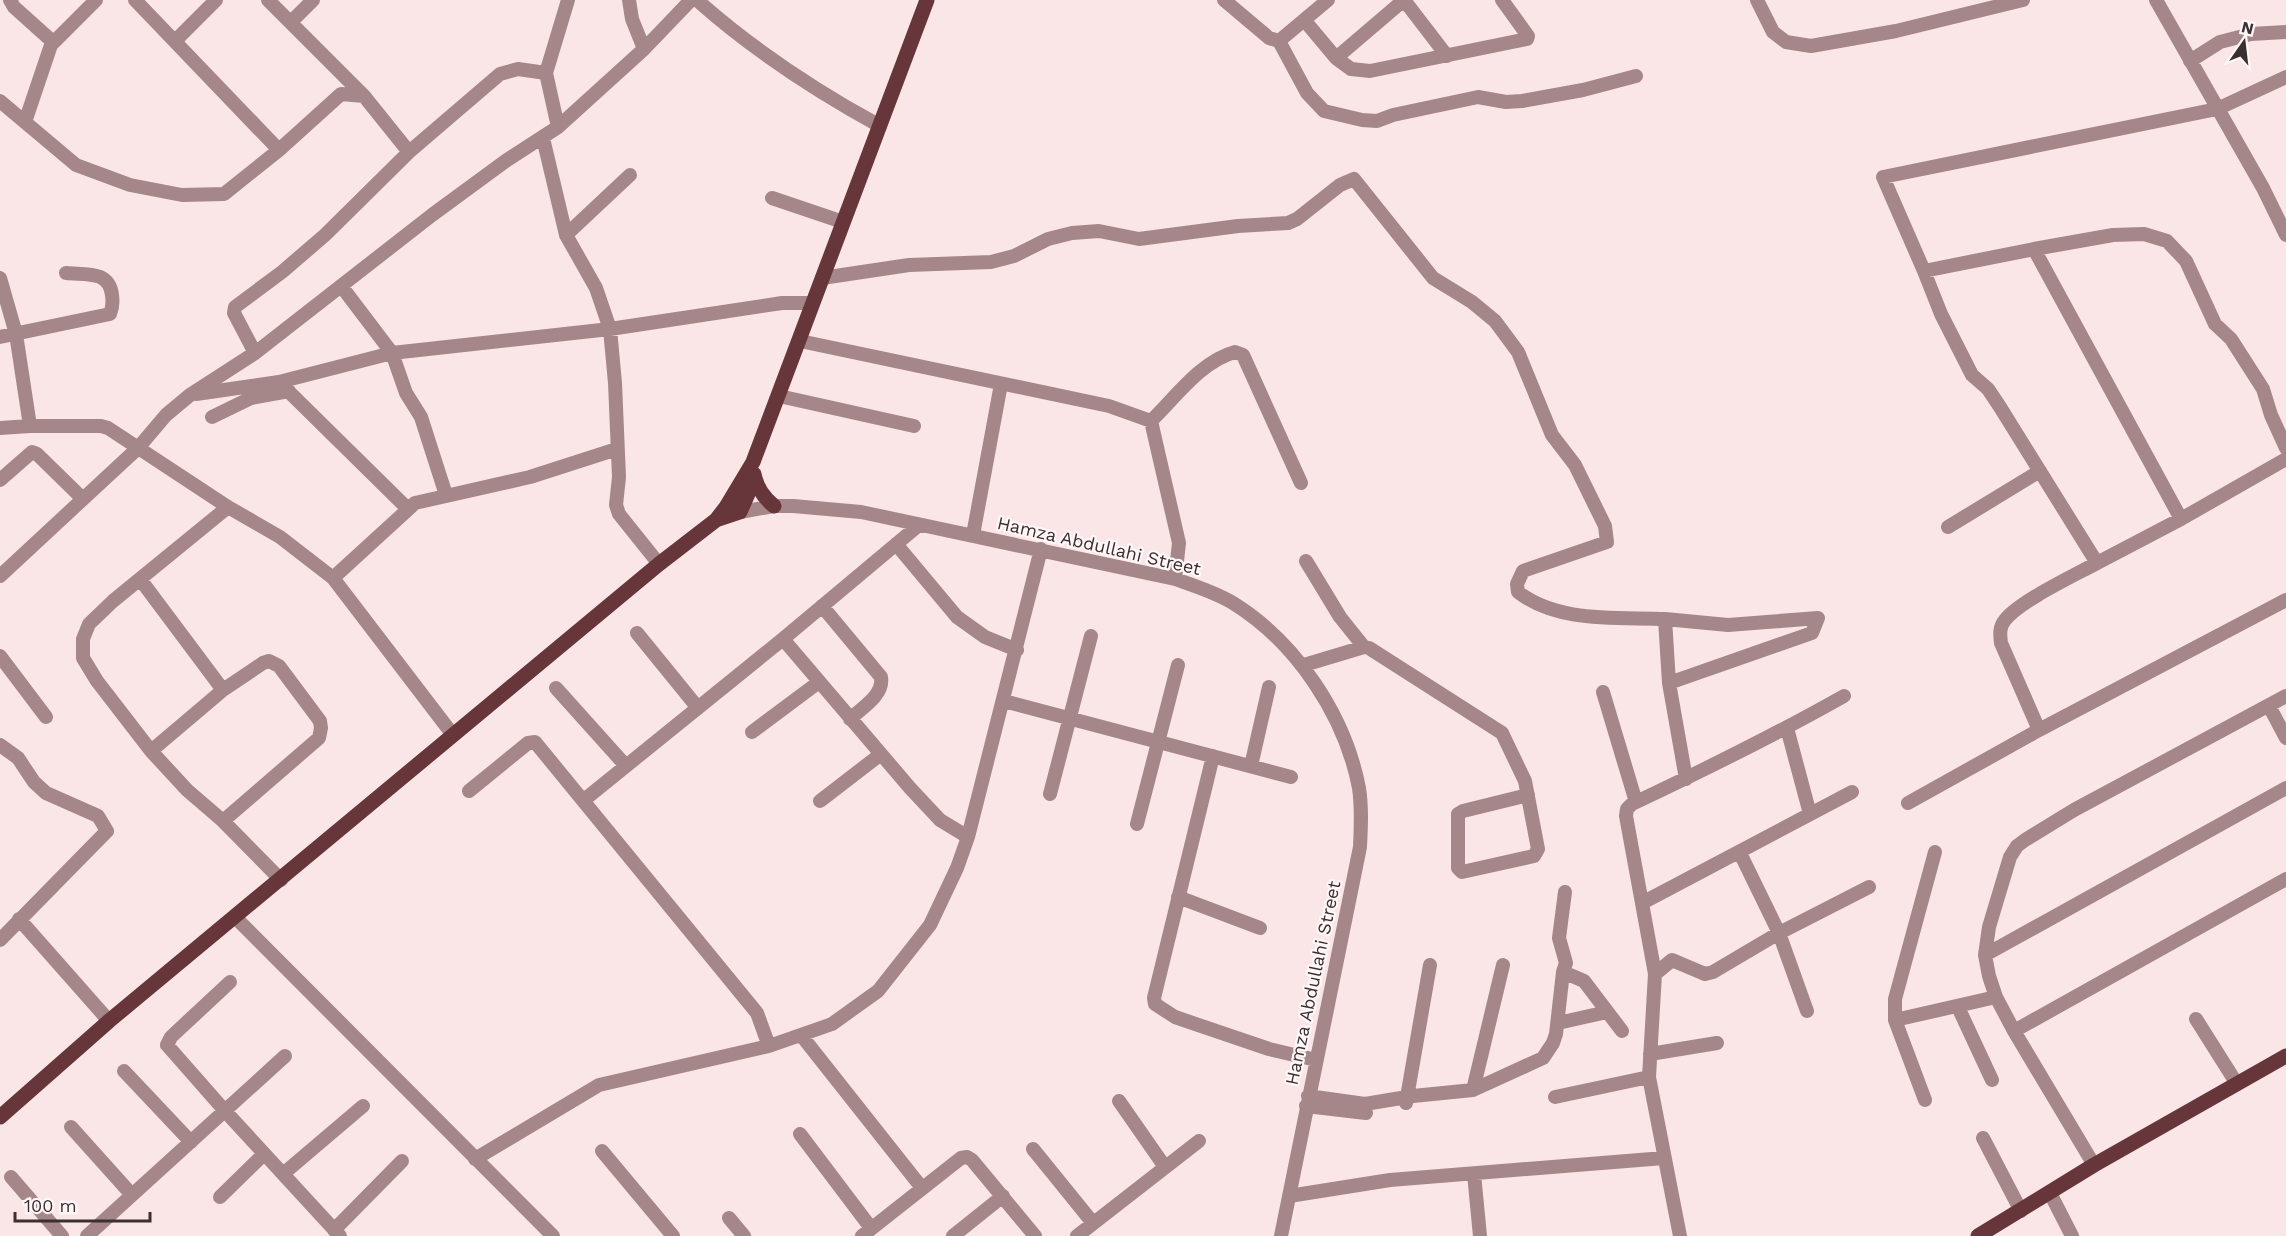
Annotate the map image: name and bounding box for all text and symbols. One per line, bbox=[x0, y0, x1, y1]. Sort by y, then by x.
north arrow bbox=[2214, 12, 2274, 72]
text: N bbox=[2239, 17, 2256, 39]
street label: Hamza Abdullahi Street bbox=[995, 512, 1203, 579]
street label: Hamza Abdullahi Street bbox=[1281, 878, 1345, 1087]
scale bar bbox=[15, 1185, 150, 1223]
text: 100 m bbox=[24, 1195, 77, 1216]

